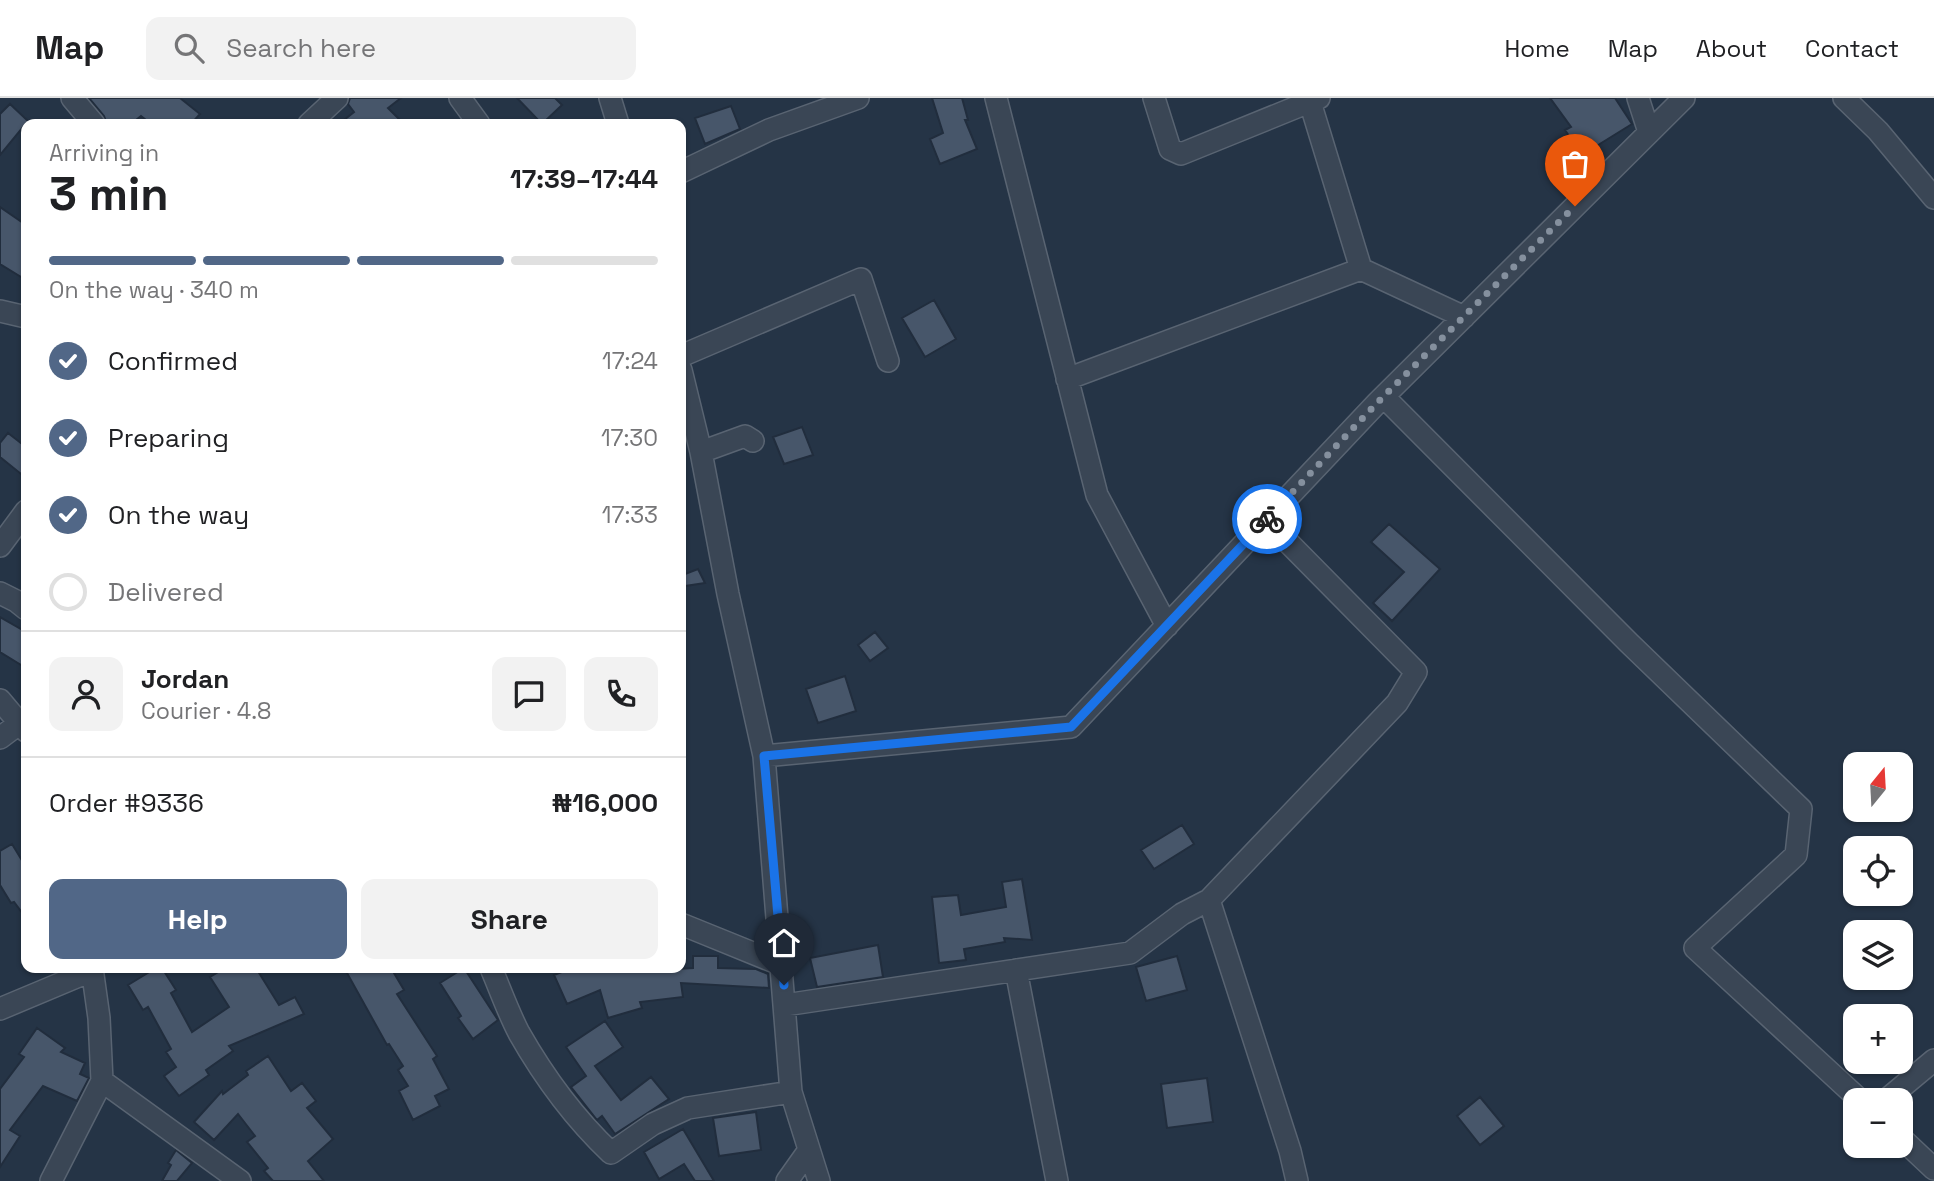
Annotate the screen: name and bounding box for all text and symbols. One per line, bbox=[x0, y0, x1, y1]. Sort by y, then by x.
search box bbox=[146, 17, 636, 80]
text: Map bbox=[35, 27, 104, 69]
icon: search bbox=[170, 29, 208, 67]
text: Search here bbox=[226, 31, 376, 65]
text: Home bbox=[1504, 33, 1570, 64]
text: Map bbox=[1608, 33, 1658, 64]
text: About bbox=[1696, 33, 1767, 64]
text: Contact bbox=[1805, 33, 1899, 64]
pin bbox=[1545, 134, 1605, 206]
text: Arriving in bbox=[49, 138, 159, 168]
icon: bag bbox=[1556, 145, 1594, 183]
text: 17:39–17:44 bbox=[510, 162, 658, 196]
text: 3 min bbox=[49, 165, 169, 223]
text: On the way · 340 m bbox=[49, 275, 259, 305]
icon: check bbox=[49, 342, 87, 380]
text: Confirmed bbox=[108, 344, 238, 378]
text: 17:24 bbox=[602, 346, 658, 376]
icon: check bbox=[49, 419, 87, 457]
text: Preparing bbox=[108, 421, 229, 455]
text: 17:30 bbox=[601, 423, 658, 453]
courier bbox=[1232, 484, 1302, 554]
icon: check bbox=[49, 496, 87, 534]
text: On the way bbox=[108, 498, 249, 532]
text: 17:33 bbox=[602, 500, 658, 530]
icon: bike bbox=[1248, 500, 1286, 538]
text: Delivered bbox=[108, 575, 224, 609]
button: person bbox=[49, 657, 123, 731]
button: chat bbox=[492, 657, 566, 731]
button: phone bbox=[584, 657, 658, 731]
text: Jordan bbox=[141, 662, 229, 696]
text: Courier · 4.8 bbox=[141, 696, 271, 726]
north arrow bbox=[1843, 752, 1913, 822]
map controls bbox=[1843, 752, 1913, 1158]
text: Order #9336 bbox=[49, 786, 204, 820]
text: ₦16,000 bbox=[551, 786, 658, 820]
button: locate bbox=[1843, 836, 1913, 906]
button: Help bbox=[49, 879, 347, 959]
button: Share bbox=[361, 879, 658, 959]
pin bbox=[754, 913, 814, 985]
button: layers bbox=[1843, 920, 1913, 990]
icon: home bbox=[765, 924, 803, 962]
button: + bbox=[1843, 1004, 1913, 1074]
button: − bbox=[1843, 1088, 1913, 1158]

